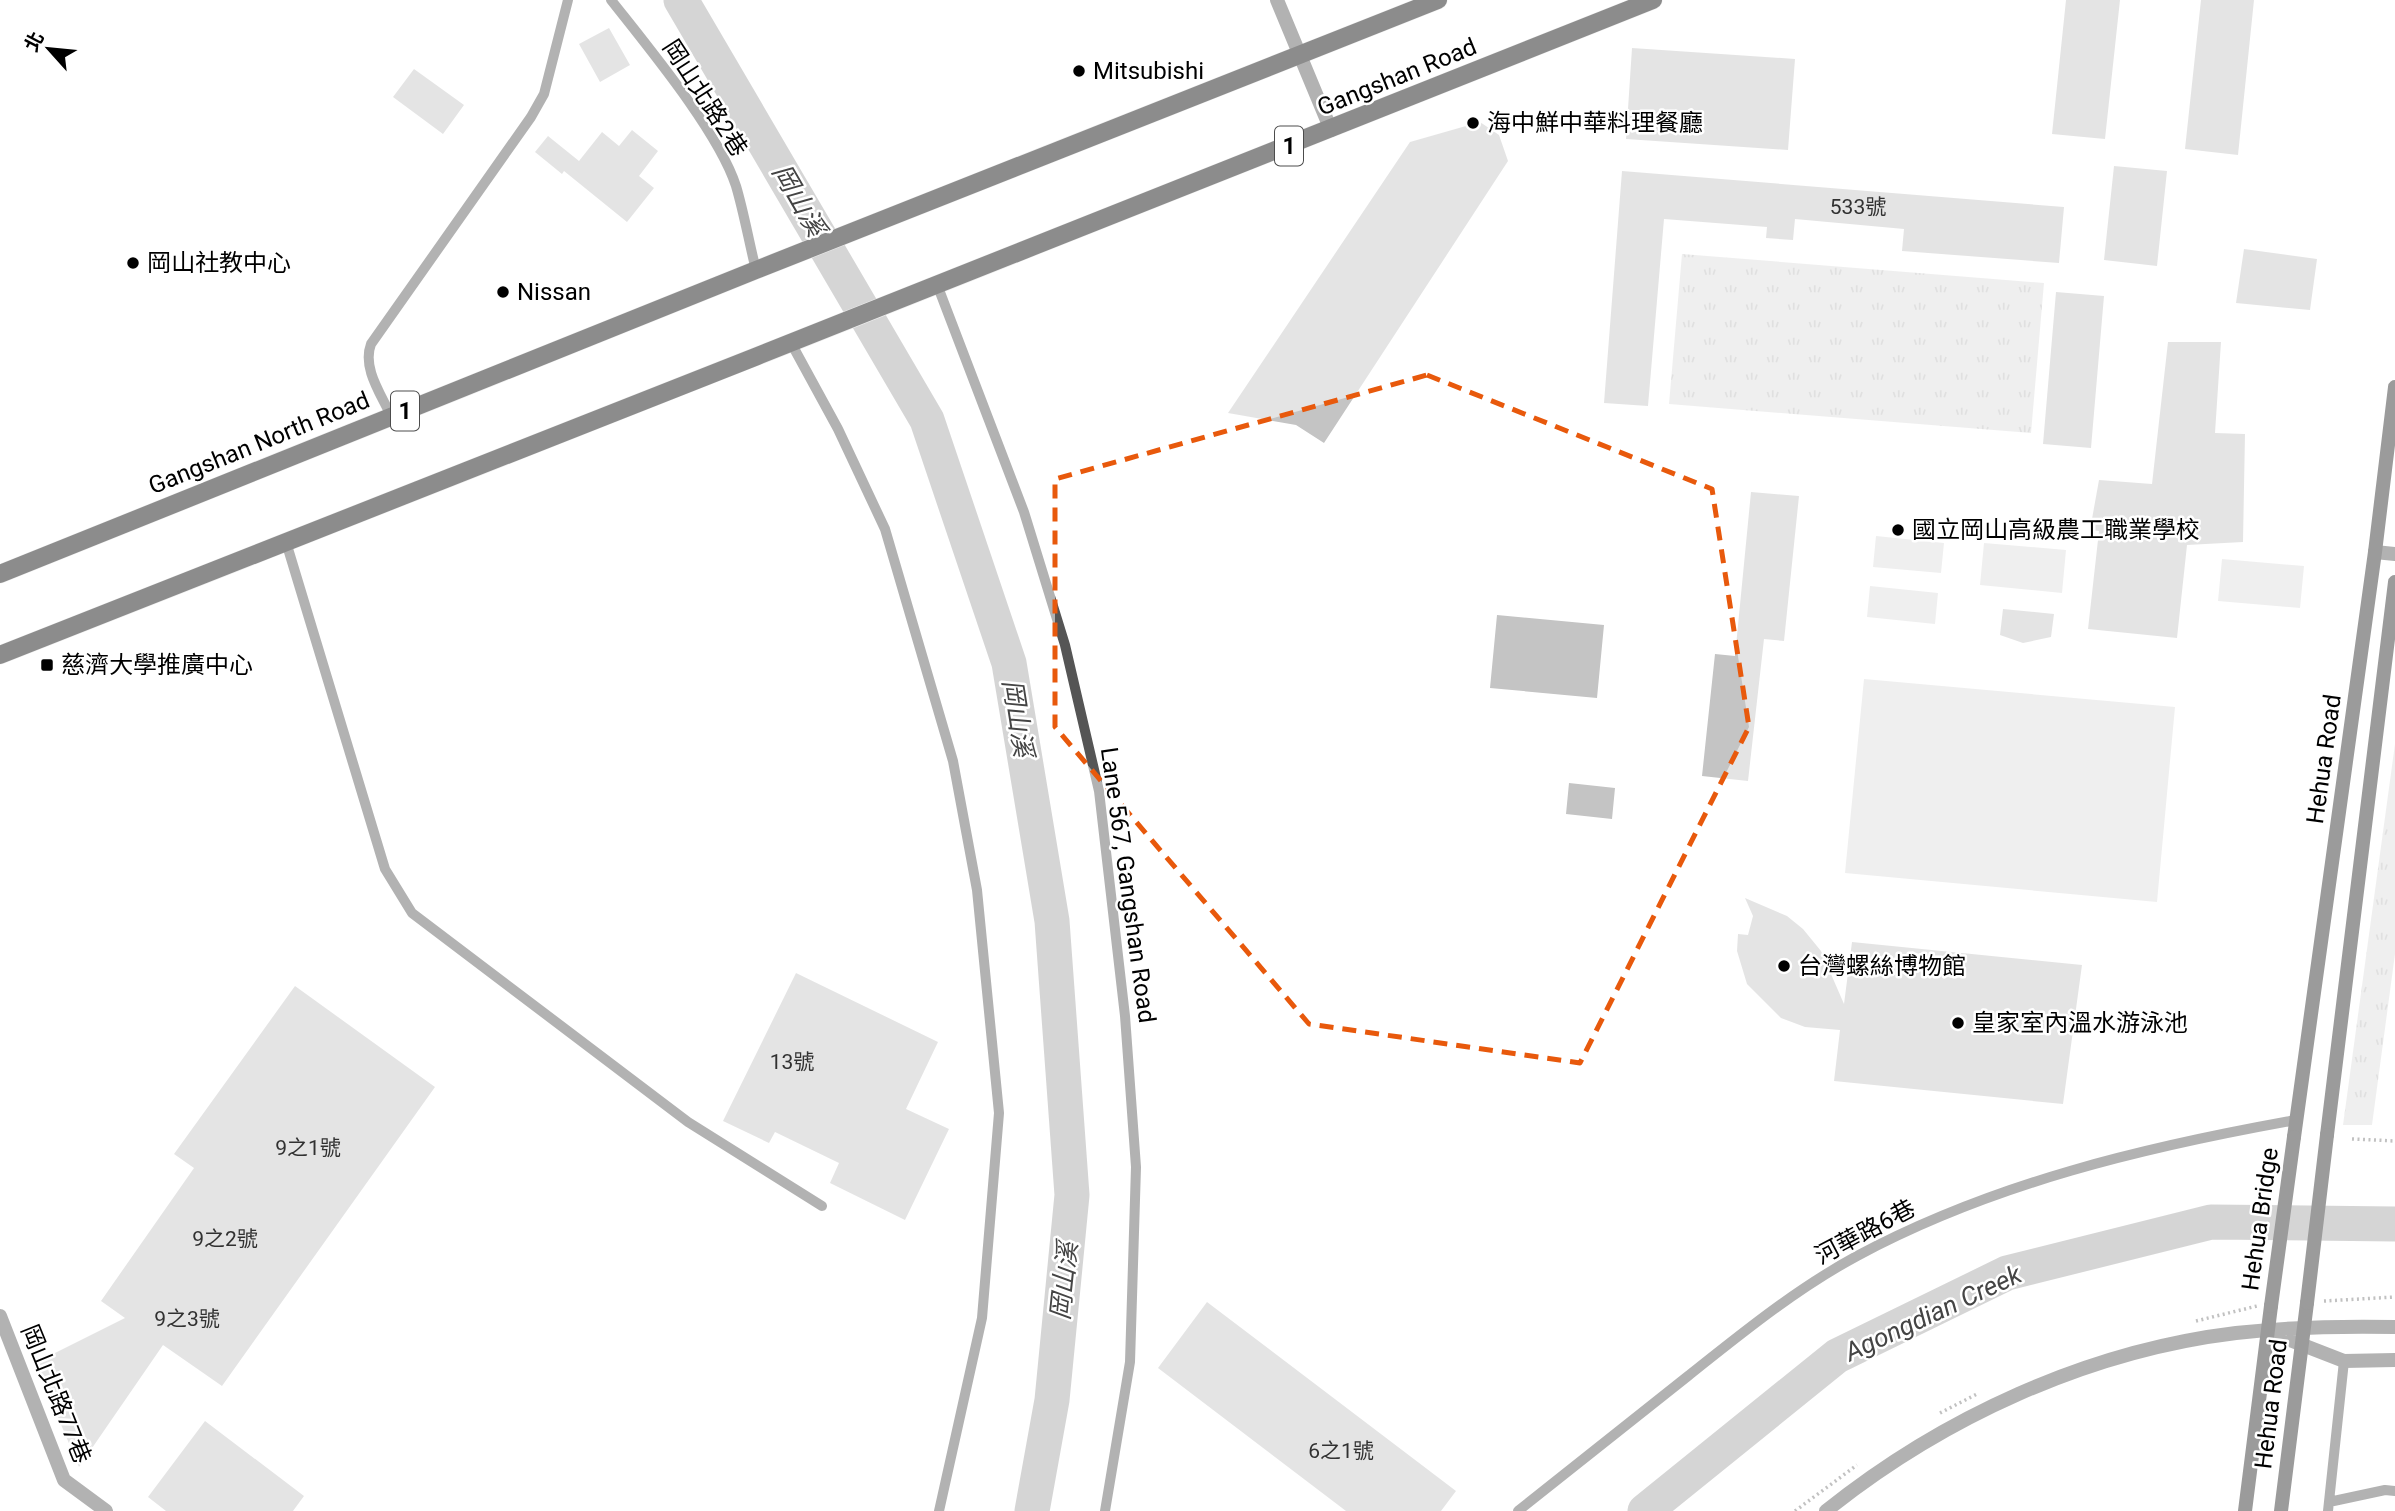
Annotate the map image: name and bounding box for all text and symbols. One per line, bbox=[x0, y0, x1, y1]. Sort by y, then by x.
north arrow bbox=[14, 14, 84, 84]
text: 北 bbox=[20, 28, 49, 55]
street label: Gangshan Road bbox=[1313, 32, 1481, 122]
street label: 岡山北路2巷 bbox=[657, 34, 753, 162]
place label: Mitsubishi bbox=[1093, 57, 1204, 85]
marker: Mitsubishi bbox=[1071, 63, 1087, 79]
place label: 海中鮮中華料理餐廳 bbox=[1487, 109, 1703, 137]
marker: 海中鮮中華料理餐廳 bbox=[1465, 115, 1481, 131]
road number: 1 bbox=[1275, 127, 1303, 166]
water label: 岡山溪 bbox=[767, 159, 833, 245]
house number: 533號 bbox=[1830, 195, 1886, 219]
place label: 岡山社教中心 bbox=[147, 249, 291, 277]
marker: 岡山社教中心 bbox=[125, 255, 141, 271]
place label: Nissan bbox=[517, 278, 591, 306]
marker: Nissan bbox=[495, 284, 511, 300]
street label: Gangshan North Road bbox=[145, 386, 373, 500]
road number: 1 bbox=[391, 392, 419, 430]
place label: 國立岡山高級農工職業學校 bbox=[1912, 516, 2200, 544]
marker: 國立岡山高級農工職業學校 bbox=[1890, 522, 1906, 538]
place label: 慈濟大學推廣中心 bbox=[61, 651, 253, 679]
marker: 慈濟大學推廣中心 bbox=[39, 657, 55, 673]
water label: 岡山溪 bbox=[997, 677, 1040, 763]
street label: Hehua Road bbox=[2301, 692, 2347, 826]
street label: Lane 567, Gangshan Road bbox=[1095, 745, 1161, 1025]
place label: 台灣螺絲博物館 bbox=[1798, 952, 1966, 980]
marker: 台灣螺絲博物館 bbox=[1776, 958, 1792, 974]
place label: 皇家室內溫水游泳池 bbox=[1972, 1009, 2188, 1037]
marker: 皇家室內溫水游泳池 bbox=[1950, 1015, 1966, 1031]
house number: 13號 bbox=[770, 1050, 814, 1074]
house number: 9之1號 bbox=[275, 1136, 341, 1160]
street label: Hehua Bridge bbox=[2236, 1146, 2284, 1292]
street label: 河華路6巷 bbox=[1810, 1194, 1920, 1270]
house number: 9之2號 bbox=[192, 1227, 258, 1251]
water label: 岡山溪 bbox=[1045, 1237, 1083, 1321]
water label: Agongdian Creek bbox=[1838, 1258, 2027, 1368]
house number: 9之3號 bbox=[154, 1307, 220, 1331]
street label: 岡山北路77巷 bbox=[15, 1321, 97, 1467]
street label: Hehua Road bbox=[2249, 1338, 2293, 1470]
house number: 6之1號 bbox=[1308, 1439, 1374, 1463]

